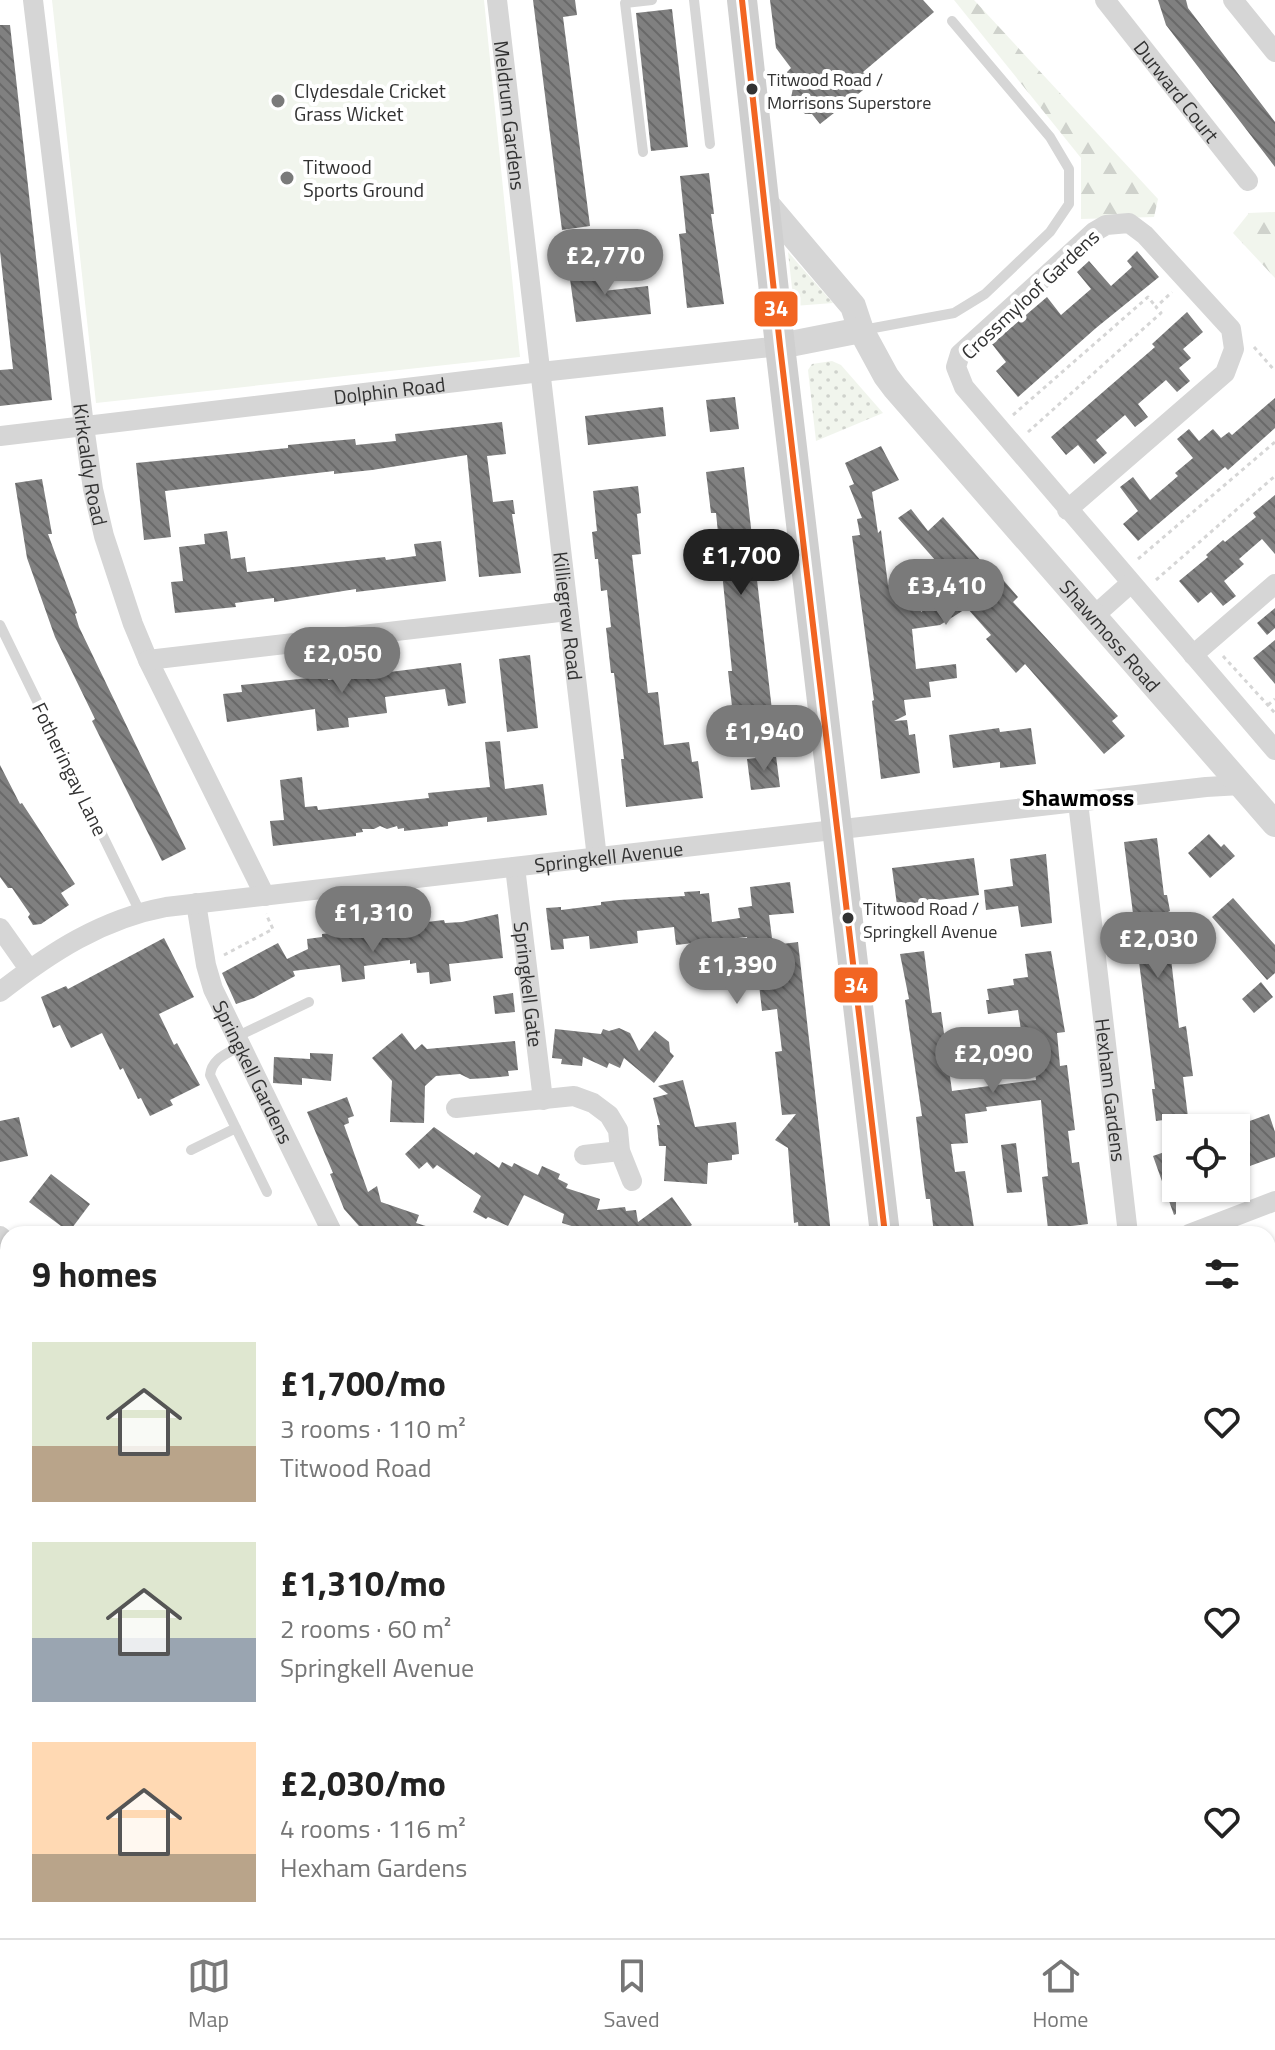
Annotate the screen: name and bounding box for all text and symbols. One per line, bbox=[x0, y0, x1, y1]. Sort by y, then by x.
street label: Durward Court bbox=[1127, 33, 1227, 149]
street label: Meldrum Gardens bbox=[486, 39, 535, 192]
place label: Titwood Road / Morrisons Superstore bbox=[767, 66, 931, 116]
place label: Clydesdale Cricket Grass Wicket bbox=[294, 75, 446, 129]
marker: Titwood Road / Morrisons Superstore bbox=[744, 81, 760, 97]
marker: Clydesdale Cricket Grass Wicket bbox=[269, 92, 287, 110]
place label: Titwood Sports Ground bbox=[303, 151, 424, 205]
marker: Titwood Sports Ground bbox=[278, 169, 296, 187]
street label: Crossmyloof Gardens bbox=[954, 221, 1106, 367]
pin: £2,770 bbox=[540, 229, 670, 297]
text: £2,770 bbox=[565, 235, 645, 274]
line badge: 34 bbox=[753, 290, 799, 328]
text: 34 bbox=[764, 291, 788, 325]
street label: Dolphin Road bbox=[332, 368, 447, 412]
street label: Kirkcaldy Road bbox=[66, 402, 117, 529]
pin: £1,700 bbox=[676, 529, 806, 597]
text: £1,700 bbox=[701, 535, 781, 574]
street label: Killiegrew Road bbox=[546, 550, 592, 682]
pin: £3,410 bbox=[881, 559, 1011, 627]
text: £3,410 bbox=[906, 565, 986, 604]
street label: Shawmoss Road bbox=[1053, 572, 1168, 698]
pin: £2,050 bbox=[277, 627, 407, 695]
text: £2,050 bbox=[302, 633, 382, 672]
street label: Fotheringay Lane bbox=[24, 697, 116, 841]
pin: £1,940 bbox=[699, 705, 829, 773]
text: £1,940 bbox=[724, 711, 804, 750]
district label: Shawmoss bbox=[1022, 779, 1134, 815]
street label: Springkell Avenue bbox=[533, 832, 685, 880]
pin: £1,310 bbox=[308, 886, 438, 954]
text: £1,310 bbox=[333, 892, 413, 931]
place label: Titwood Road / Springkell Avenue bbox=[863, 895, 997, 945]
marker: Titwood Road / Springkell Avenue bbox=[840, 910, 856, 926]
pin: £2,030 bbox=[1093, 912, 1223, 980]
text: £2,030 bbox=[1118, 918, 1198, 957]
street label: Springkell Gate bbox=[506, 920, 552, 1049]
pin: £1,390 bbox=[672, 938, 802, 1006]
text: £1,390 bbox=[697, 944, 777, 983]
line badge: 34 bbox=[833, 966, 879, 1004]
text: 34 bbox=[844, 968, 868, 1002]
street label: Springkell Gardens bbox=[205, 995, 302, 1149]
street label: Hexham Gardens bbox=[1088, 1017, 1135, 1163]
pin: £2,090 bbox=[928, 1027, 1058, 1095]
text: £2,090 bbox=[953, 1033, 1033, 1072]
map controls bbox=[1162, 1114, 1250, 1202]
button: locate bbox=[1162, 1114, 1250, 1202]
text: 9 homes bbox=[32, 1248, 157, 1300]
icon: filters bbox=[1200, 1252, 1244, 1296]
text: £1,700/mo bbox=[280, 1357, 446, 1409]
icon: home bbox=[96, 1374, 192, 1470]
icon: heart bbox=[1200, 1400, 1244, 1444]
text: 3 rooms · 110 m² bbox=[280, 1409, 466, 1448]
text: Titwood Road bbox=[280, 1448, 431, 1487]
text: £1,310/mo bbox=[280, 1557, 446, 1609]
icon: home bbox=[96, 1574, 192, 1670]
icon: heart bbox=[1200, 1600, 1244, 1644]
text: 2 rooms · 60 m² bbox=[280, 1609, 451, 1648]
text: Springkell Avenue bbox=[280, 1648, 474, 1687]
text: £2,030/mo bbox=[280, 1757, 446, 1809]
icon: home bbox=[96, 1774, 192, 1870]
icon: heart bbox=[1200, 1800, 1244, 1844]
text: 4 rooms · 116 m² bbox=[280, 1809, 466, 1848]
text: Hexham Gardens bbox=[280, 1848, 467, 1887]
tab: Map bbox=[187, 1954, 231, 2036]
tab: Saved bbox=[604, 1954, 660, 2036]
tab: Home bbox=[1033, 1954, 1088, 2036]

